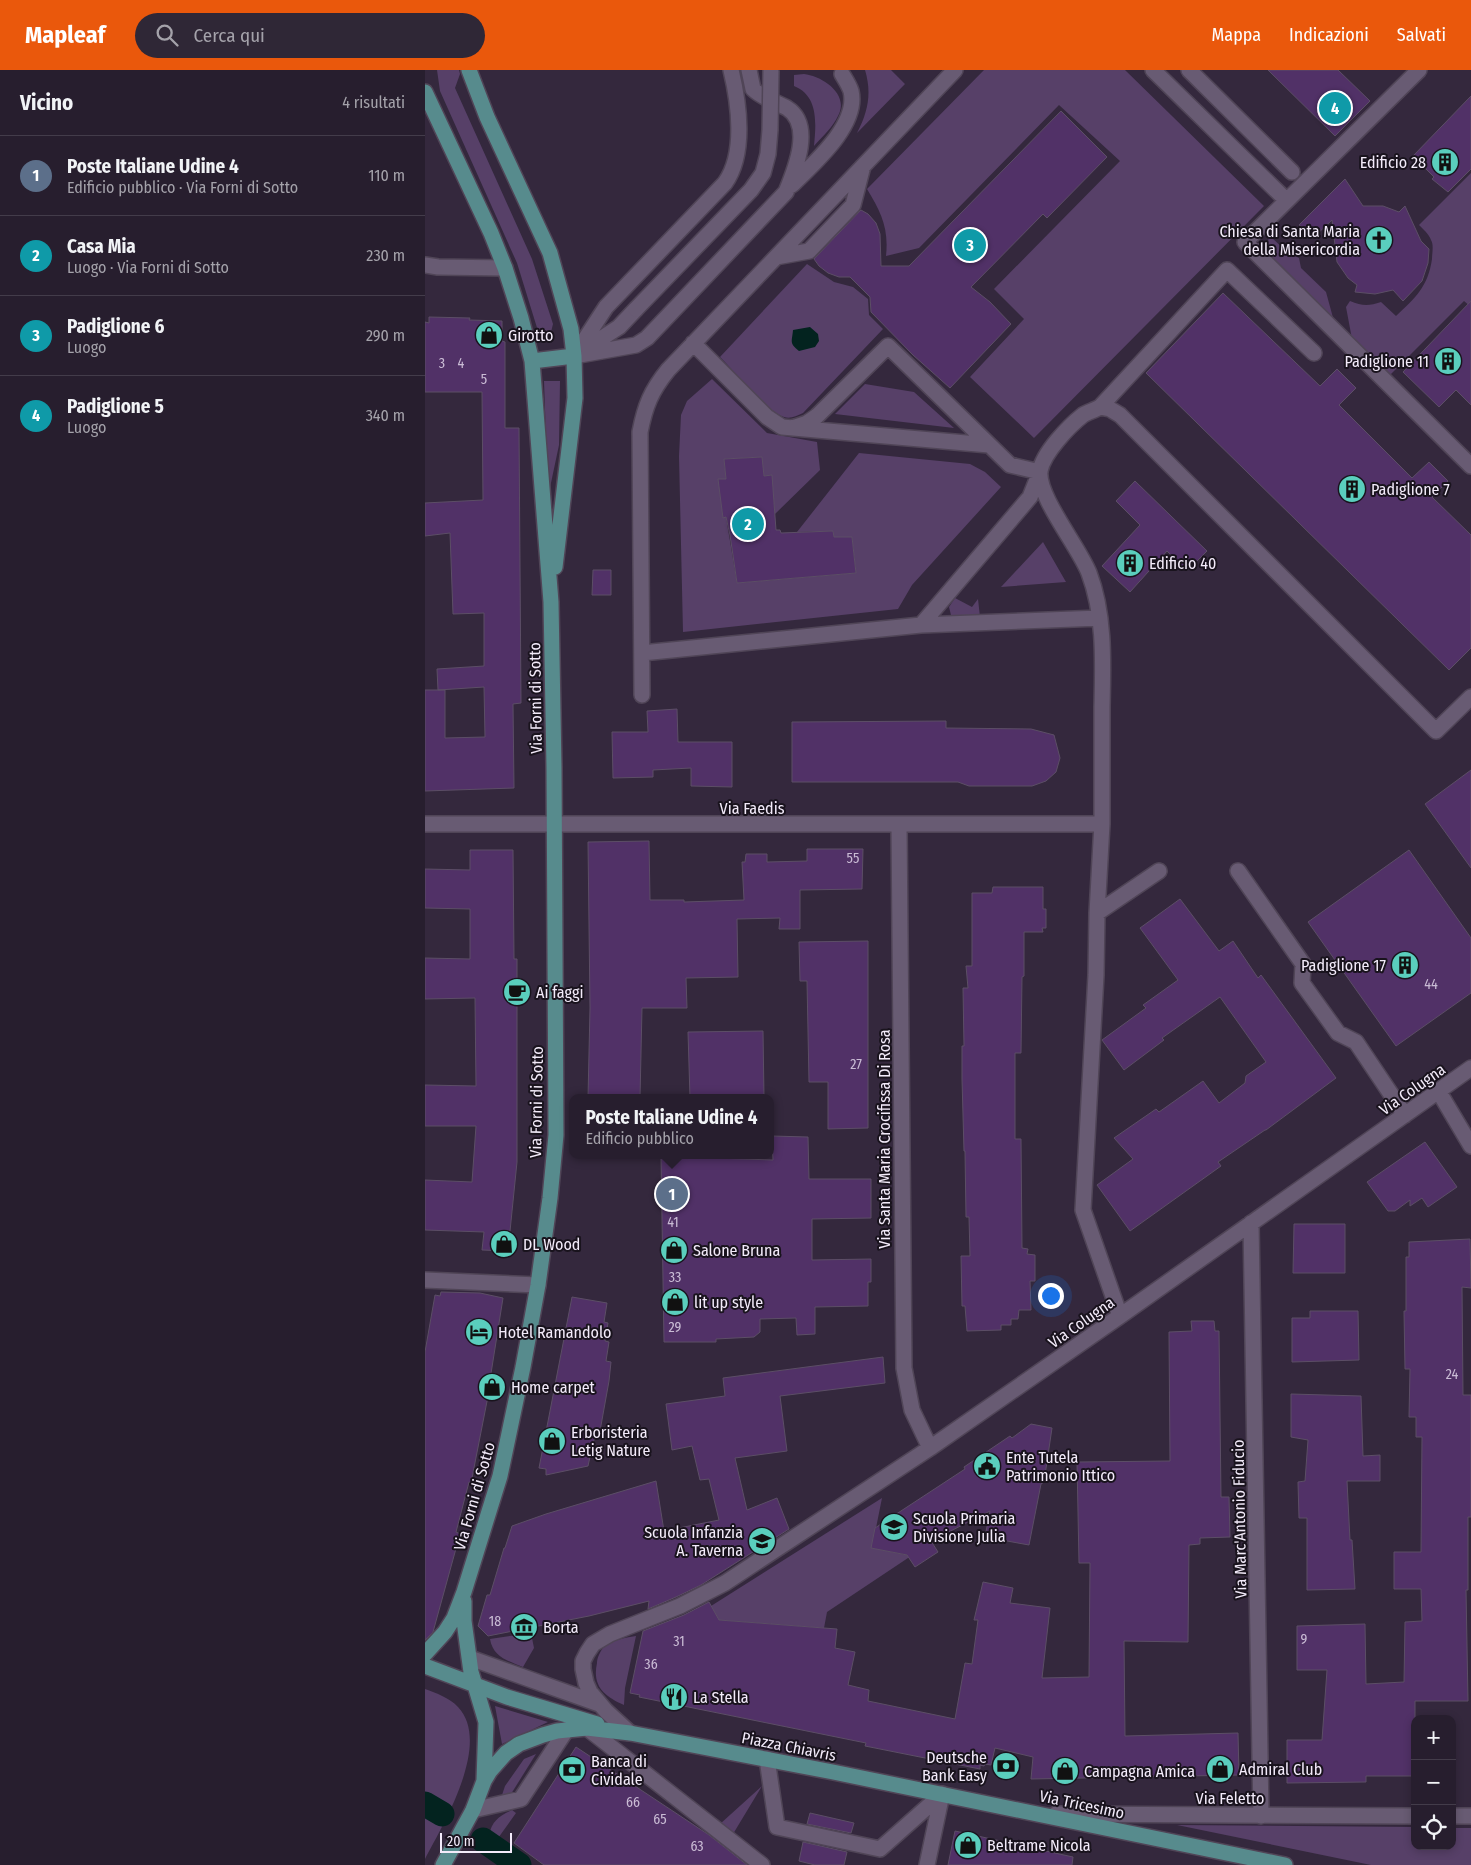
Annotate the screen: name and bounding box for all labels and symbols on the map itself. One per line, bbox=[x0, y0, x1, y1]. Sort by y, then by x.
pin: 4 bbox=[1319, 89, 1351, 127]
building icon: Edificio 28 bbox=[1430, 147, 1460, 177]
place label: Edificio 28 bbox=[1360, 153, 1426, 172]
place label: Chiesa di Santa Maria della Misericordia bbox=[1219, 222, 1360, 259]
church icon: Chiesa di Santa Maria della Misericordia bbox=[1364, 225, 1394, 255]
pin: 3 bbox=[954, 226, 986, 264]
shop icon: Girotto bbox=[474, 320, 504, 350]
place label: Girotto bbox=[508, 326, 553, 345]
building icon: Padiglione 11 bbox=[1433, 346, 1463, 376]
place label: Padiglione 11 bbox=[1344, 352, 1429, 371]
house number: 3 bbox=[439, 355, 445, 372]
house number: 4 bbox=[458, 355, 465, 372]
house number: 5 bbox=[481, 371, 487, 388]
building icon: Padiglione 7 bbox=[1337, 474, 1367, 504]
place label: Padiglione 7 bbox=[1371, 480, 1450, 499]
pin: 2 bbox=[732, 505, 764, 543]
building icon: Edificio 40 bbox=[1115, 548, 1145, 578]
place label: Edificio 40 bbox=[1149, 554, 1216, 573]
street label: Via Forni di Sotto bbox=[525, 642, 546, 754]
street label: Via Faedis bbox=[719, 799, 785, 818]
house number: 55 bbox=[847, 850, 859, 867]
building icon: Padiglione 17 bbox=[1390, 950, 1420, 980]
place label: Padiglione 17 bbox=[1301, 956, 1387, 975]
house number: 44 bbox=[1424, 976, 1438, 993]
cafe icon: Ai faggi bbox=[502, 977, 532, 1007]
place label: Ai faggi bbox=[536, 983, 584, 1002]
street label: Via Santa Maria Crocifissa Di Rosa bbox=[875, 1029, 894, 1249]
street label: Via Forni di Sotto bbox=[526, 1046, 547, 1158]
house number: 27 bbox=[850, 1056, 862, 1073]
street label: Via Colugna bbox=[1376, 1060, 1449, 1119]
pin: 1 bbox=[656, 1175, 688, 1213]
house number: 41 bbox=[667, 1214, 679, 1231]
shop icon: DL Wood bbox=[489, 1229, 519, 1259]
place label: DL Wood bbox=[523, 1235, 580, 1254]
shop icon: Salone Bruna bbox=[659, 1235, 689, 1265]
place label: Salone Bruna bbox=[693, 1241, 780, 1260]
house number: 33 bbox=[669, 1269, 681, 1286]
your location bbox=[1038, 1283, 1064, 1309]
shop icon: lit up style bbox=[660, 1287, 690, 1317]
place label: lit up style bbox=[694, 1293, 763, 1312]
street label: Via Colugna bbox=[1045, 1293, 1118, 1352]
hotel icon: Hotel Ramandolo bbox=[464, 1317, 494, 1347]
house number: 29 bbox=[669, 1319, 682, 1336]
place label: Hotel Ramandolo bbox=[498, 1323, 612, 1342]
house number: 24 bbox=[1446, 1366, 1459, 1383]
shop icon: Home carpet bbox=[477, 1372, 507, 1402]
place label: Home carpet bbox=[511, 1378, 596, 1397]
place label: Erboristeria Letig Nature bbox=[571, 1423, 650, 1460]
shop icon: Erboristeria Letig Nature bbox=[537, 1426, 567, 1456]
street label: Via Marc'Antonio Fiducio bbox=[1229, 1439, 1250, 1599]
street label: Via Forni di Sotto bbox=[450, 1440, 499, 1552]
place label: Ente Tutela Patrimonio Ittico bbox=[1006, 1448, 1115, 1485]
public building icon: Ente Tutela Patrimonio Ittico bbox=[972, 1451, 1002, 1481]
place label: Scuola Primaria Divisione Julia bbox=[913, 1509, 1016, 1546]
school or university icon: Scuola Primaria Divisione Julia bbox=[879, 1512, 909, 1542]
place label: Scuola Infanzia A. Taverna bbox=[644, 1523, 743, 1560]
school or university icon: Scuola Infanzia A. Taverna bbox=[747, 1526, 777, 1556]
museum icon: Borta bbox=[509, 1612, 539, 1642]
house number: 18 bbox=[489, 1613, 501, 1630]
place label: Borta bbox=[543, 1618, 579, 1637]
house number: 9 bbox=[1301, 1631, 1308, 1648]
house number: 31 bbox=[673, 1633, 685, 1650]
house number: 36 bbox=[644, 1656, 658, 1673]
restaurant icon: La Stella bbox=[659, 1682, 689, 1712]
place label: La Stella bbox=[693, 1688, 749, 1707]
street label: Piazza Chiavris bbox=[740, 1728, 838, 1765]
place label: Deutsche Bank Easy bbox=[922, 1748, 988, 1785]
bank icon: Deutsche Bank Easy bbox=[991, 1751, 1021, 1781]
place label: Banca di Cividale bbox=[591, 1752, 647, 1789]
shop icon: Admiral Club bbox=[1205, 1754, 1235, 1784]
bank icon: Banca di Cividale bbox=[557, 1755, 587, 1785]
shop icon: Campagna Amica bbox=[1050, 1756, 1080, 1786]
place label: Admiral Club bbox=[1239, 1760, 1322, 1779]
place label: Campagna Amica bbox=[1084, 1762, 1195, 1781]
street label: Via Tricesimo bbox=[1038, 1786, 1126, 1823]
street label: Via Feletto bbox=[1196, 1789, 1264, 1808]
house number: 66 bbox=[626, 1794, 640, 1811]
house number: 65 bbox=[653, 1811, 667, 1828]
scale bar bbox=[440, 1830, 513, 1853]
shop icon: Beltrame Nicola bbox=[953, 1830, 983, 1860]
place label: Beltrame Nicola bbox=[987, 1836, 1091, 1855]
house number: 63 bbox=[690, 1838, 704, 1855]

